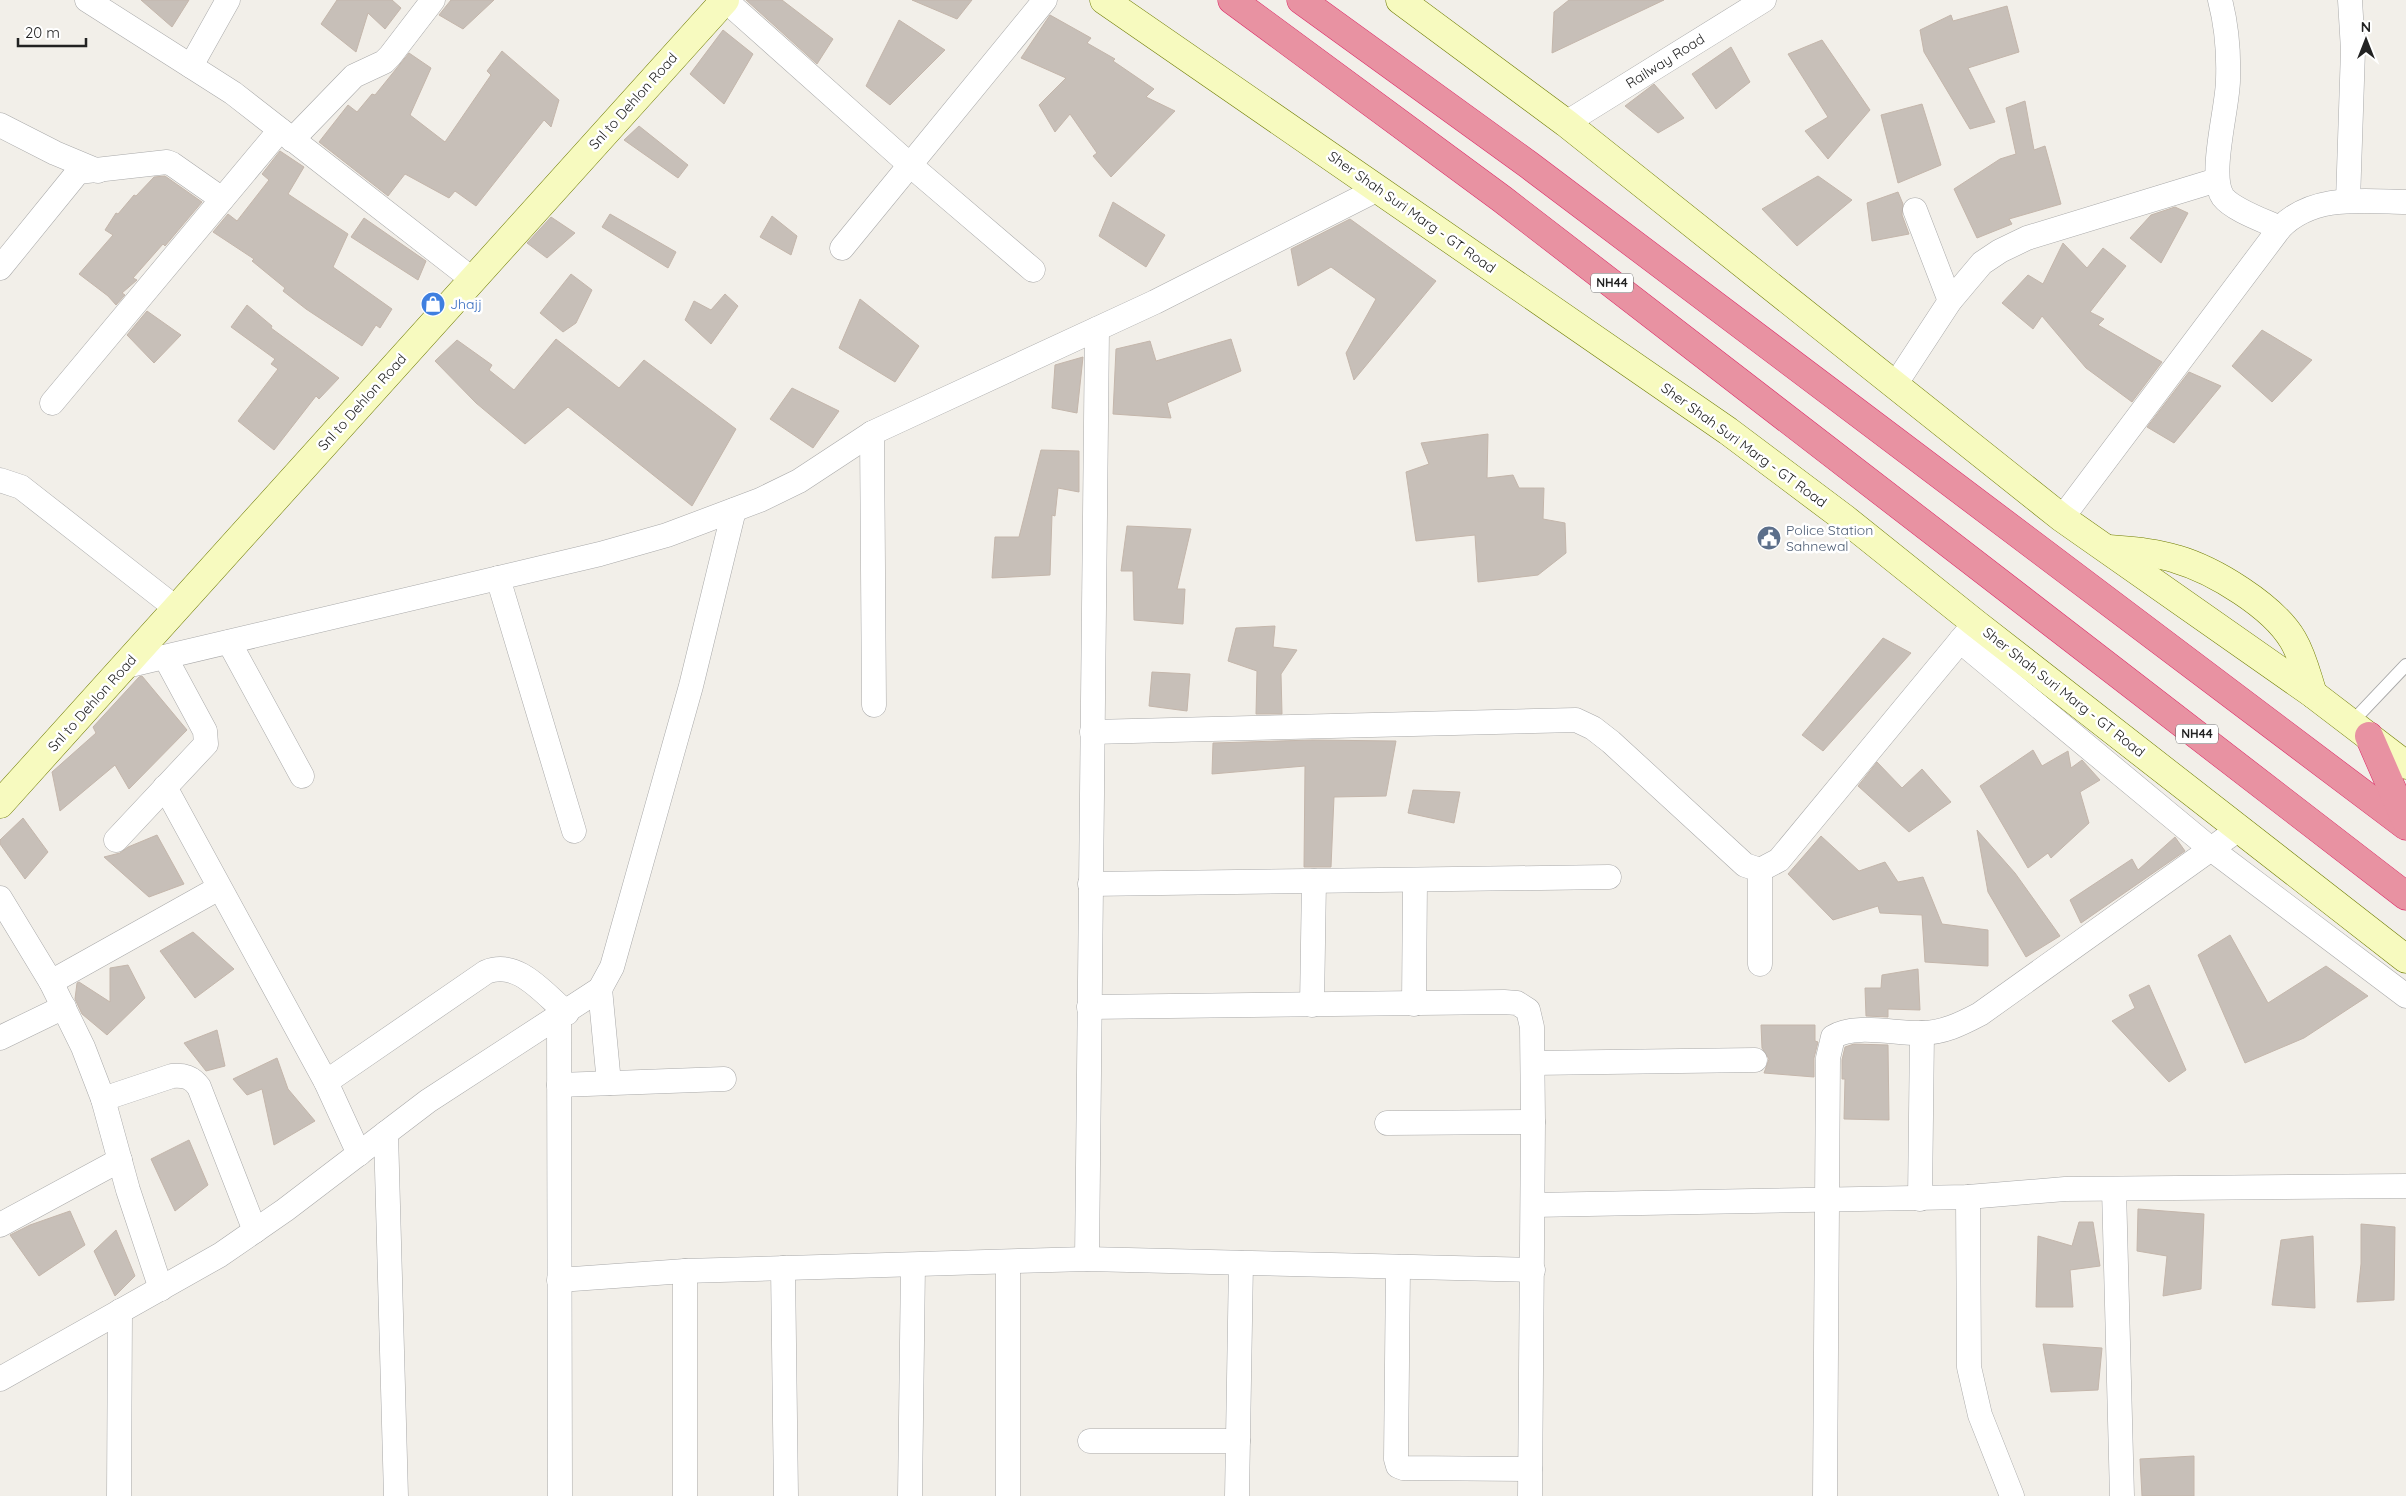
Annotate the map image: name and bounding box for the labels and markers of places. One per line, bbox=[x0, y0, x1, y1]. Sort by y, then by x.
shop icon: Jhajj bbox=[420, 291, 446, 317]
place label: Jhajj bbox=[450, 295, 482, 313]
place label: Police Station Sahnewal bbox=[1786, 521, 1873, 555]
public building icon: Police Station Sahnewal bbox=[1756, 525, 1782, 551]

